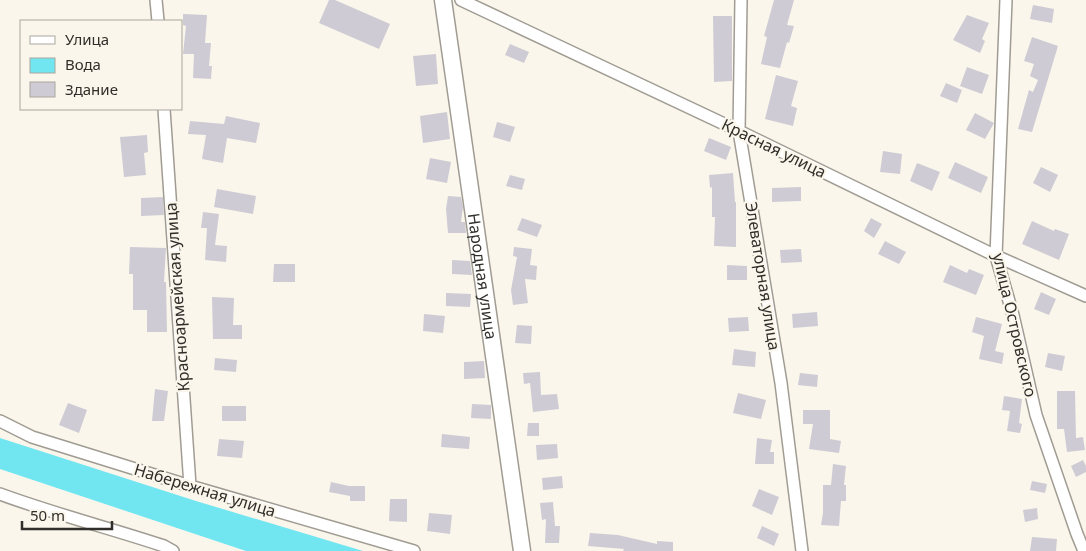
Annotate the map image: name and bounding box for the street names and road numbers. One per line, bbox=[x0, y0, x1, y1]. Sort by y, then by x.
street label: Красная улица bbox=[718, 113, 830, 183]
street label: Элеваторная улица bbox=[740, 200, 786, 352]
street label: Красноармейская улица bbox=[159, 202, 195, 392]
street label: Народная улица bbox=[463, 212, 503, 341]
street label: улица Островского bbox=[988, 251, 1042, 399]
street label: Набережная улица bbox=[131, 458, 279, 522]

